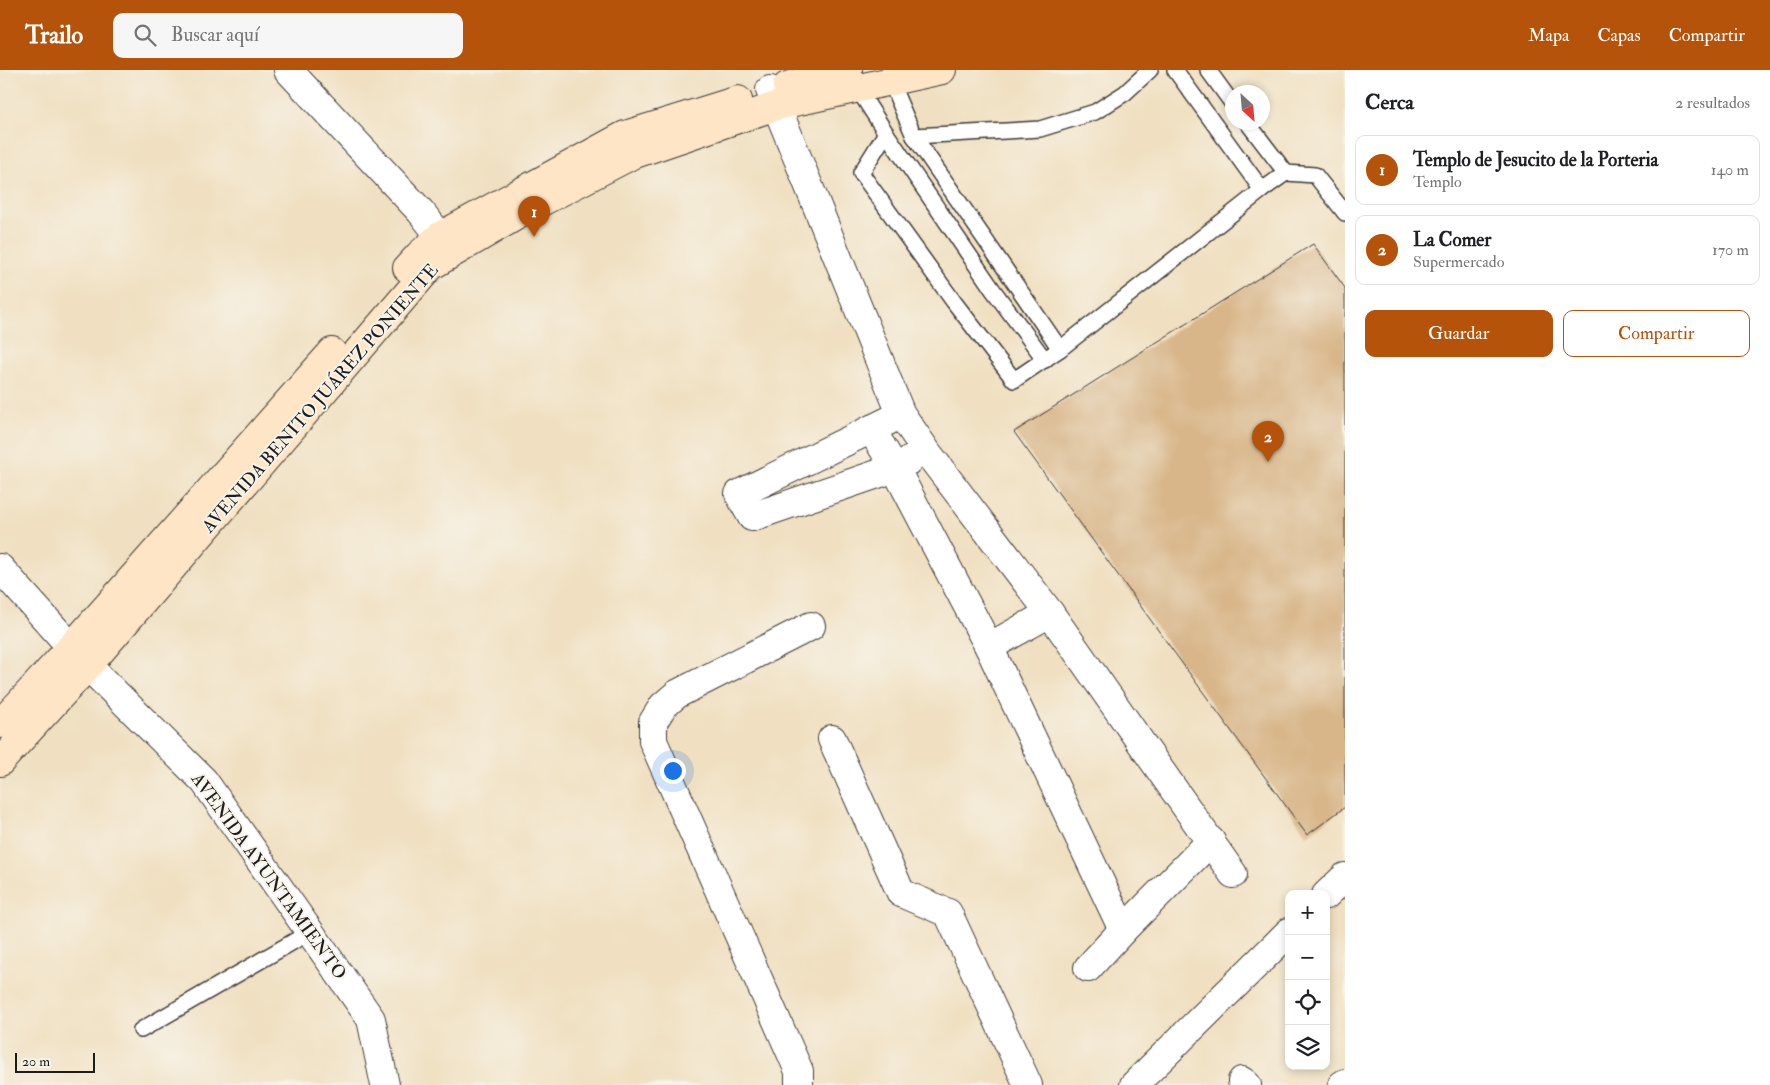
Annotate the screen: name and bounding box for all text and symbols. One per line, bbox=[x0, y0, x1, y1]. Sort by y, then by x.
search box bbox=[113, 13, 463, 58]
text: Trailo bbox=[25, 20, 83, 51]
icon: search bbox=[131, 21, 159, 49]
text: Buscar aquí bbox=[171, 23, 259, 47]
text: Mapa bbox=[1528, 24, 1570, 47]
text: Capas bbox=[1598, 24, 1641, 47]
text: Compartir bbox=[1669, 24, 1745, 47]
north arrow bbox=[1225, 85, 1270, 130]
text: Cerca bbox=[1365, 89, 1414, 116]
text: 2 resultados bbox=[1675, 93, 1750, 113]
text: Templo de Jesucito de la Porteria bbox=[1413, 148, 1658, 172]
text: 1 bbox=[1379, 160, 1385, 180]
text: 140 m bbox=[1711, 160, 1749, 180]
text: Templo bbox=[1413, 172, 1462, 192]
pin: 1 bbox=[518, 196, 550, 237]
text: La Comer bbox=[1413, 228, 1491, 252]
text: 2 bbox=[1378, 240, 1386, 260]
text: 170 m bbox=[1712, 240, 1749, 260]
text: Supermercado bbox=[1413, 252, 1504, 272]
street label: AVENIDA BENITO JUÁREZ PONIENTE bbox=[197, 259, 444, 538]
button: Guardar bbox=[1365, 310, 1553, 357]
button: Compartir bbox=[1563, 310, 1750, 357]
pin: 2 bbox=[1252, 421, 1284, 462]
your location bbox=[660, 758, 686, 784]
street label: AVENIDA AYUNTAMIENTO bbox=[185, 768, 351, 984]
map controls bbox=[1285, 890, 1330, 1070]
button: + bbox=[1285, 890, 1330, 935]
button: − bbox=[1285, 935, 1330, 980]
button: locate bbox=[1285, 980, 1330, 1025]
button: layers bbox=[1285, 1025, 1330, 1070]
scale bar bbox=[15, 1050, 95, 1073]
text: 20 m bbox=[22, 1053, 50, 1070]

